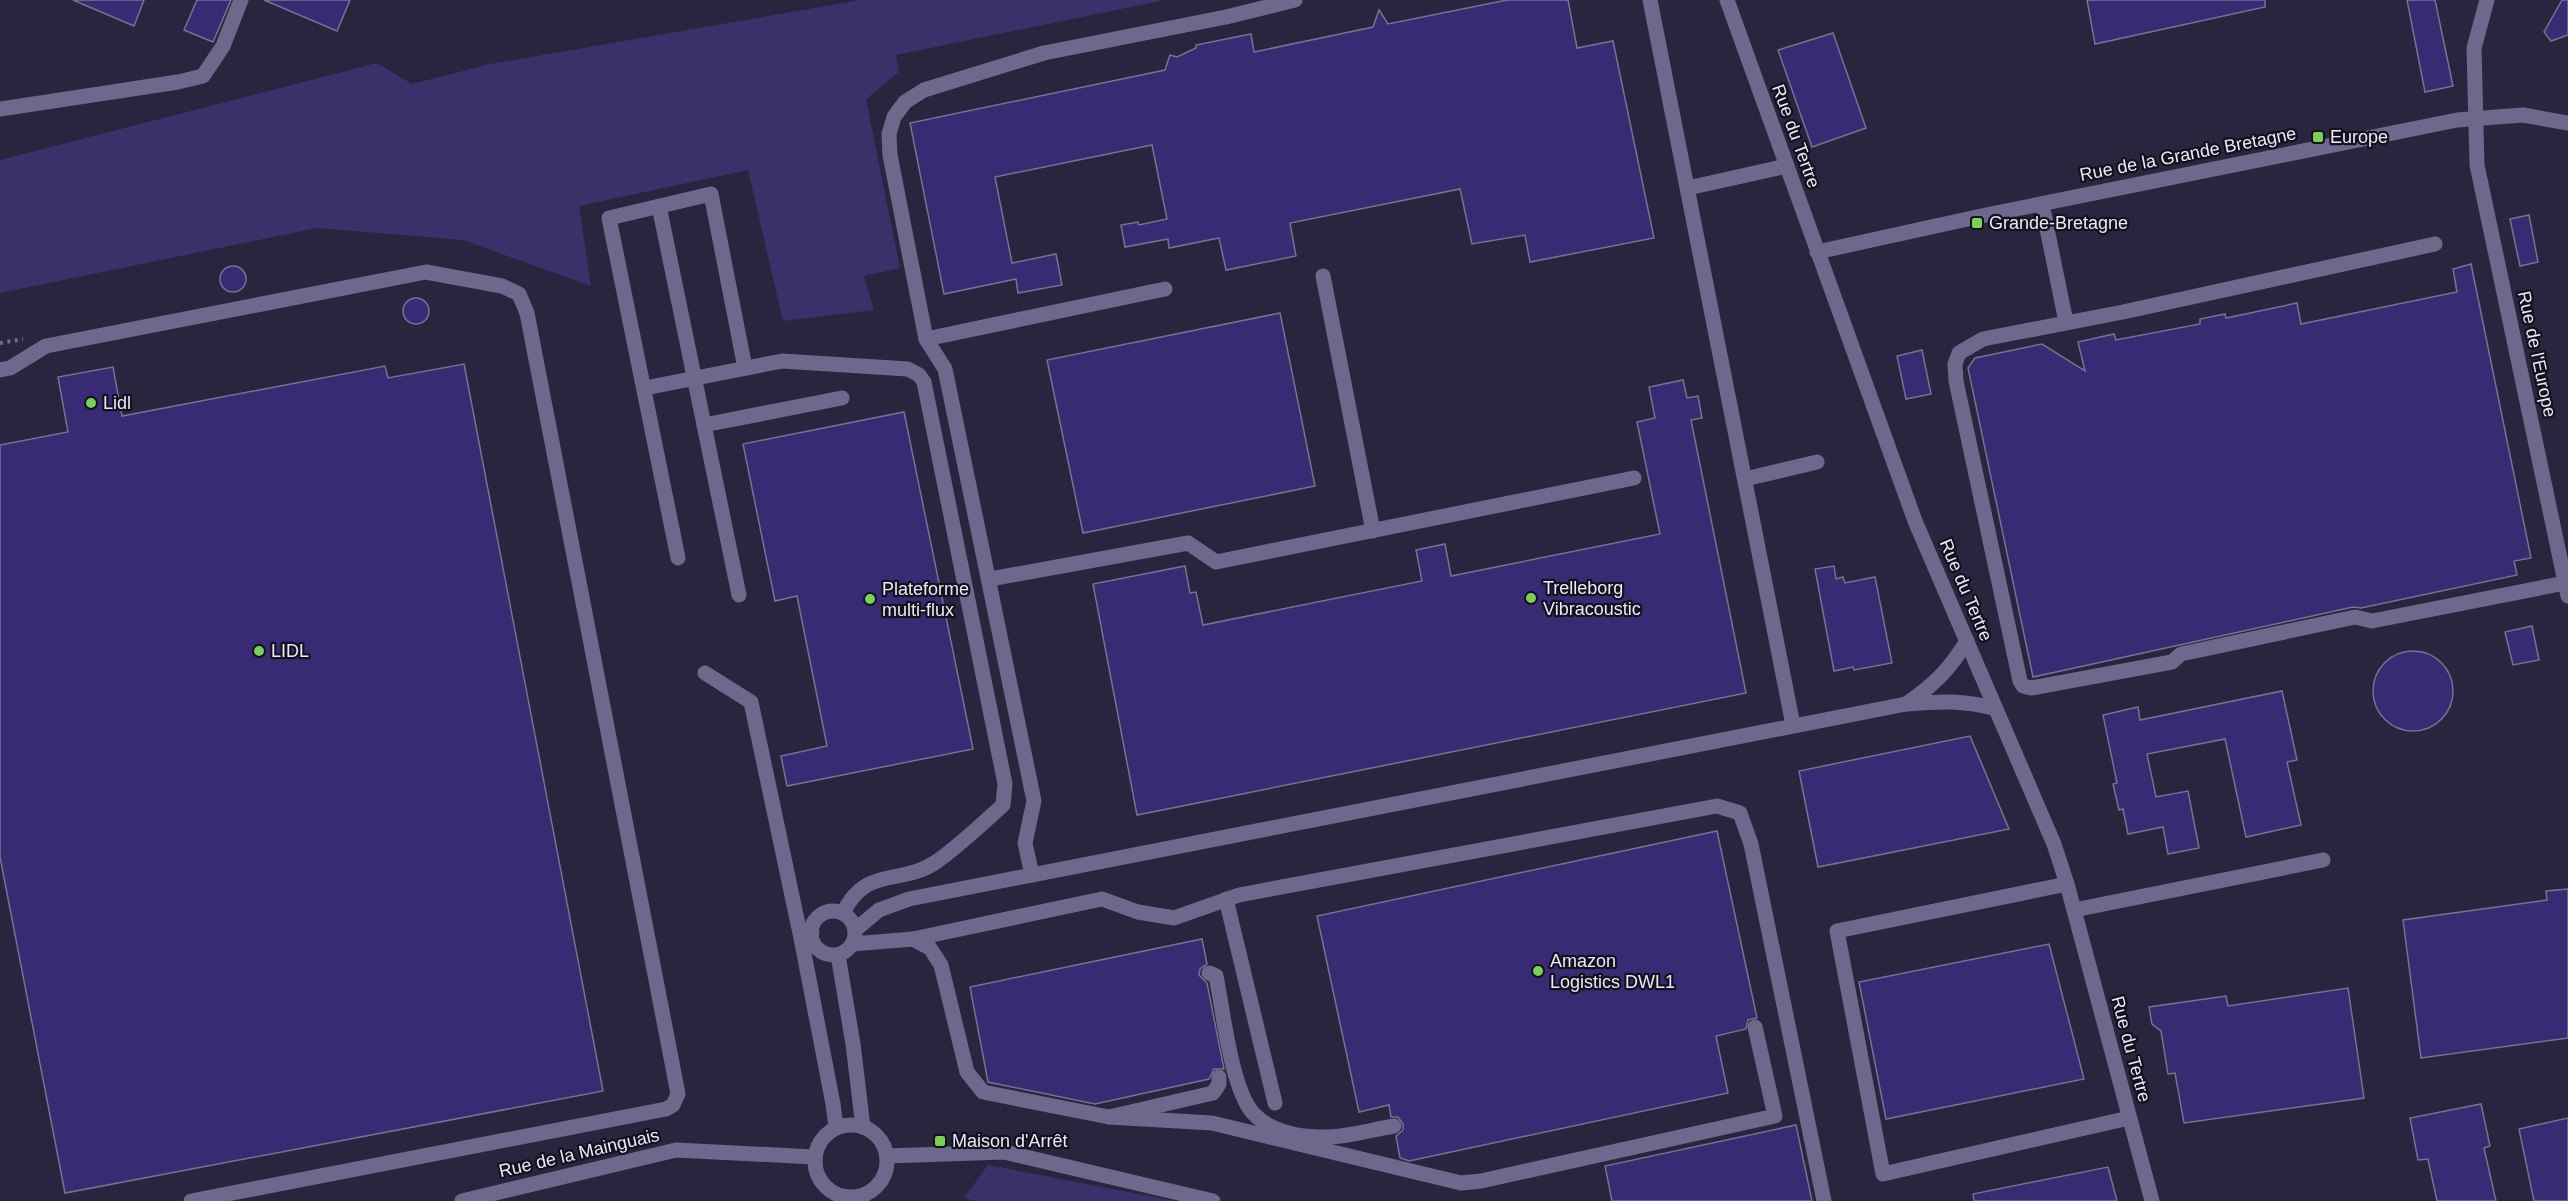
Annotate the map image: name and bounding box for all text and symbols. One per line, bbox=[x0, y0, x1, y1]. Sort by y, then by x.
street label: Rue du Tertre bbox=[1768, 81, 1824, 191]
street label: Rue de la Grande Bretagne bbox=[2078, 123, 2298, 185]
place label: Europe bbox=[2330, 127, 2388, 147]
marker: Europe bbox=[2311, 130, 2325, 144]
place label: Grande-Bretagne bbox=[1989, 213, 2128, 233]
marker: Grande-Bretagne bbox=[1970, 216, 1984, 230]
street label: Rue de l'Europe bbox=[2514, 289, 2560, 419]
place label: Lidl bbox=[103, 393, 131, 413]
marker: Lidl bbox=[84, 396, 98, 410]
street label: Rue du Tertre bbox=[1936, 536, 1996, 644]
place label: Trelleborg Vibracoustic bbox=[1543, 578, 1641, 619]
place label: Plateforme multi-flux bbox=[882, 579, 969, 620]
marker: Trelleborg Vibracoustic bbox=[1524, 591, 1538, 605]
marker: Plateforme multi-flux bbox=[863, 592, 877, 606]
place label: LIDL bbox=[271, 641, 309, 661]
marker: LIDL bbox=[252, 644, 266, 658]
place label: Amazon Logistics DWL1 bbox=[1550, 951, 1675, 992]
marker: Amazon Logistics DWL1 bbox=[1531, 964, 1545, 978]
street label: Rue du Tertre bbox=[2107, 994, 2155, 1104]
street label: Rue de la Mainguais bbox=[497, 1125, 661, 1181]
place label: Maison d'Arrêt bbox=[952, 1131, 1067, 1151]
marker: Maison d'Arrêt bbox=[933, 1134, 947, 1148]

